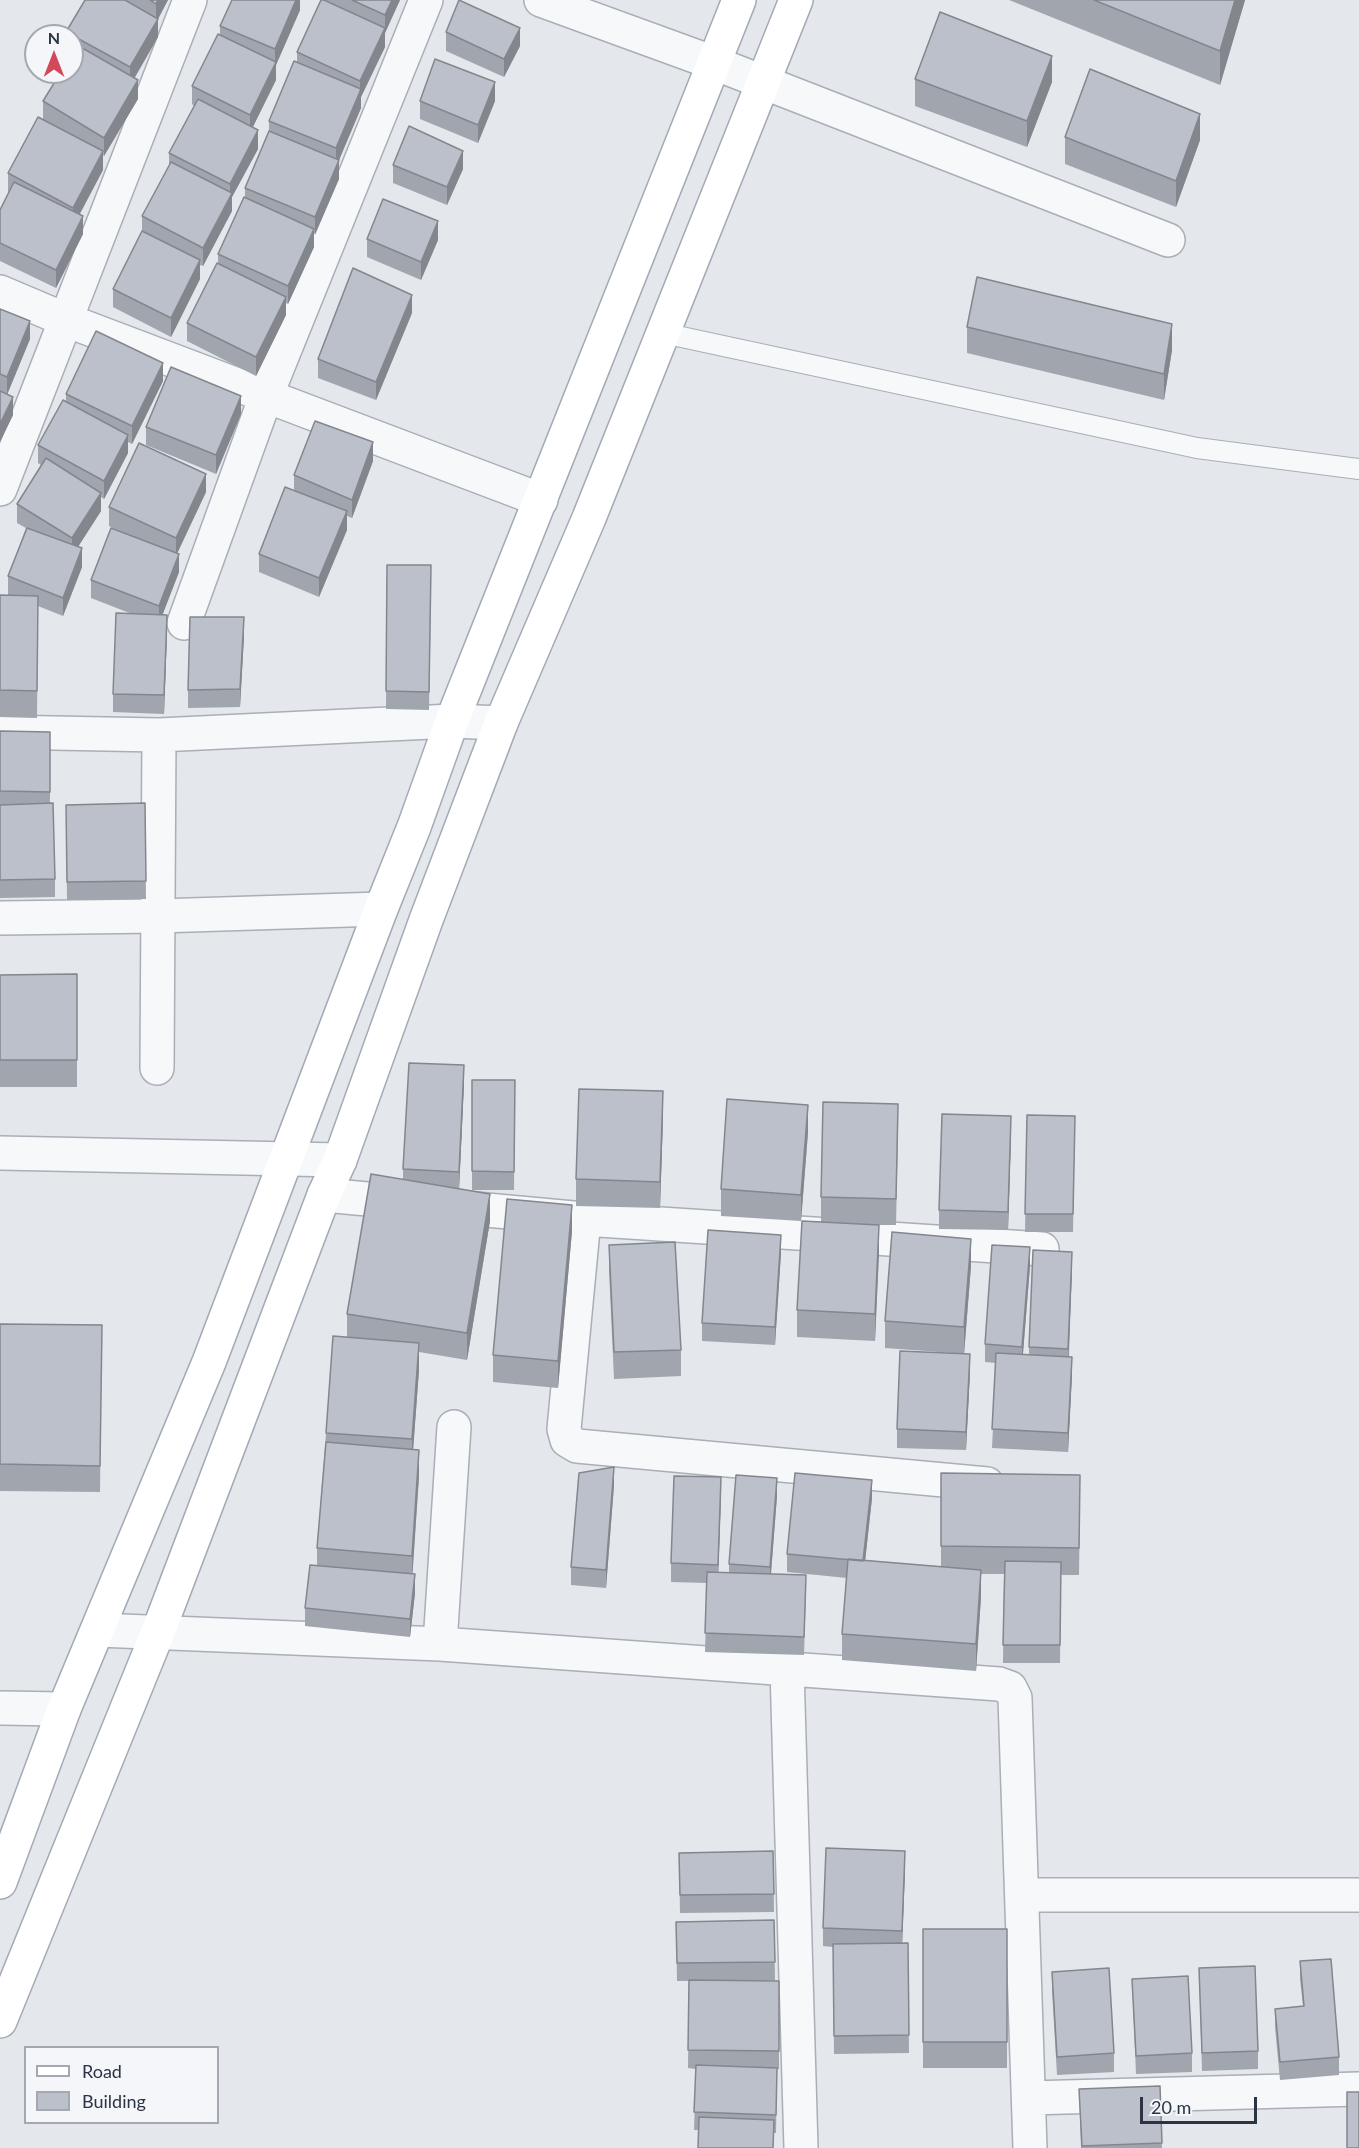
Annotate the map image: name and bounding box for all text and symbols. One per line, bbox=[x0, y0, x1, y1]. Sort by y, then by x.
north arrow bbox=[24, 24, 84, 84]
text: N bbox=[48, 28, 60, 47]
legend bbox=[24, 2046, 219, 2124]
text: Road bbox=[82, 2060, 122, 2082]
scale bar bbox=[1143, 2085, 1260, 2123]
text: Building bbox=[82, 2090, 146, 2112]
text: 20 m bbox=[1151, 2096, 1191, 2118]

